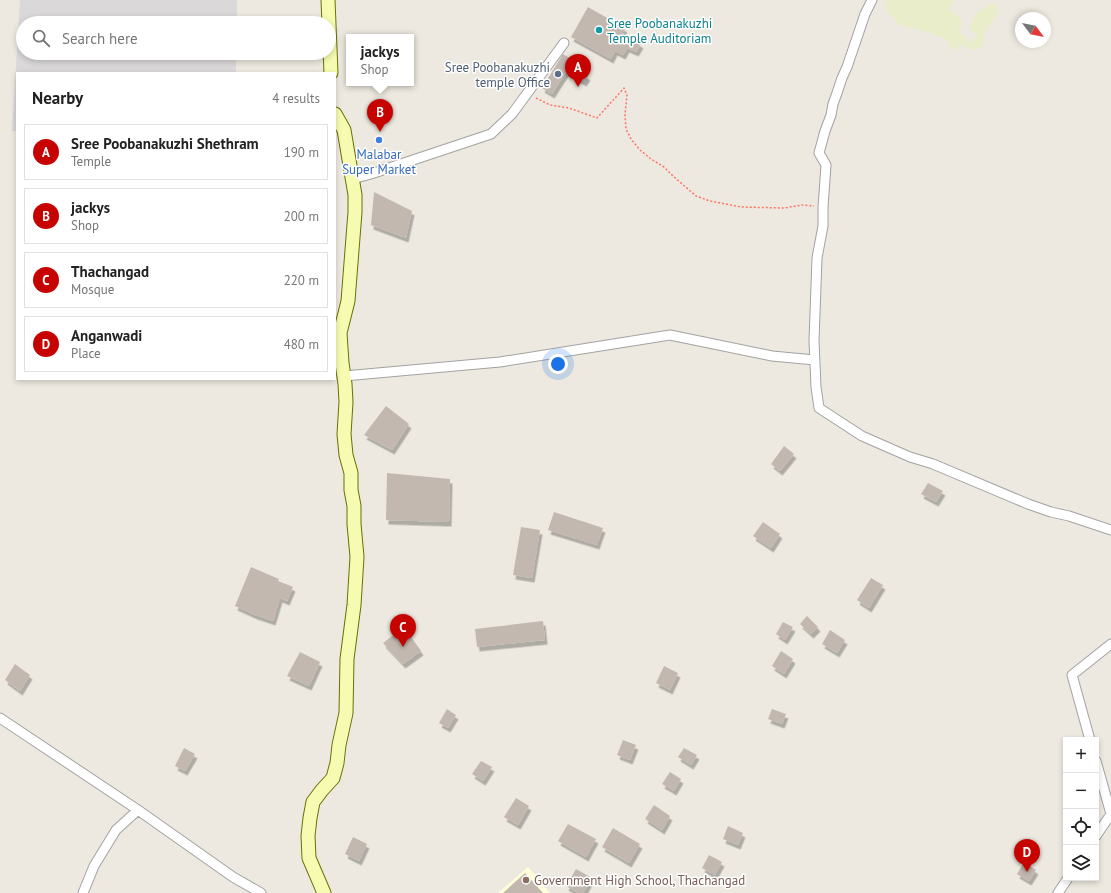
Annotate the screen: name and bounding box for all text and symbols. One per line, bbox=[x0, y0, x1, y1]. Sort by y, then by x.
north arrow bbox=[1015, 12, 1051, 48]
place label: Sree Poobanakuzhi Temple Auditoriam bbox=[607, 15, 712, 47]
search box bbox=[16, 16, 336, 60]
marker: Sree Poobanakuzhi Temple Auditoriam bbox=[594, 25, 604, 35]
icon: search bbox=[30, 27, 52, 49]
text: Search here bbox=[62, 29, 138, 48]
popup bbox=[346, 34, 414, 86]
text: jackys bbox=[360, 42, 400, 61]
pin: A bbox=[565, 54, 591, 87]
place label: Sree Poobanakuzhi temple Office bbox=[445, 59, 550, 91]
text: Shop bbox=[360, 61, 389, 78]
marker: Sree Poobanakuzhi temple Office bbox=[553, 69, 563, 79]
text: Nearby bbox=[32, 87, 83, 109]
text: 4 results bbox=[272, 90, 320, 107]
pin: B bbox=[367, 99, 393, 132]
text: Sree Poobanakuzhi Shethram bbox=[71, 134, 259, 153]
marker: Malabar Super Market bbox=[374, 135, 384, 145]
text: A bbox=[42, 144, 50, 161]
text: 190 m bbox=[284, 144, 319, 161]
place label: Malabar Super Market bbox=[342, 146, 416, 178]
text: Temple bbox=[71, 153, 111, 170]
text: jackys bbox=[71, 198, 110, 217]
text: B bbox=[42, 208, 50, 225]
text: 200 m bbox=[284, 208, 319, 225]
text: Shop bbox=[71, 217, 99, 234]
text: Thachangad bbox=[71, 262, 149, 281]
text: C bbox=[42, 272, 50, 289]
text: 220 m bbox=[284, 272, 319, 289]
text: Mosque bbox=[71, 281, 114, 298]
text: Anganwadi bbox=[71, 326, 142, 345]
text: D bbox=[42, 336, 50, 353]
text: 480 m bbox=[284, 336, 319, 353]
text: Place bbox=[71, 345, 101, 362]
your location bbox=[548, 354, 568, 374]
pin: C bbox=[390, 614, 416, 647]
map controls bbox=[1063, 737, 1099, 881]
button: + bbox=[1063, 737, 1099, 773]
button: − bbox=[1063, 773, 1099, 809]
button: locate bbox=[1063, 809, 1099, 845]
pin: D bbox=[1014, 839, 1040, 872]
button: layers bbox=[1063, 845, 1099, 881]
place label: Government High School, Thachangad bbox=[534, 872, 745, 889]
marker: Government High School, Thachangad bbox=[521, 875, 531, 885]

